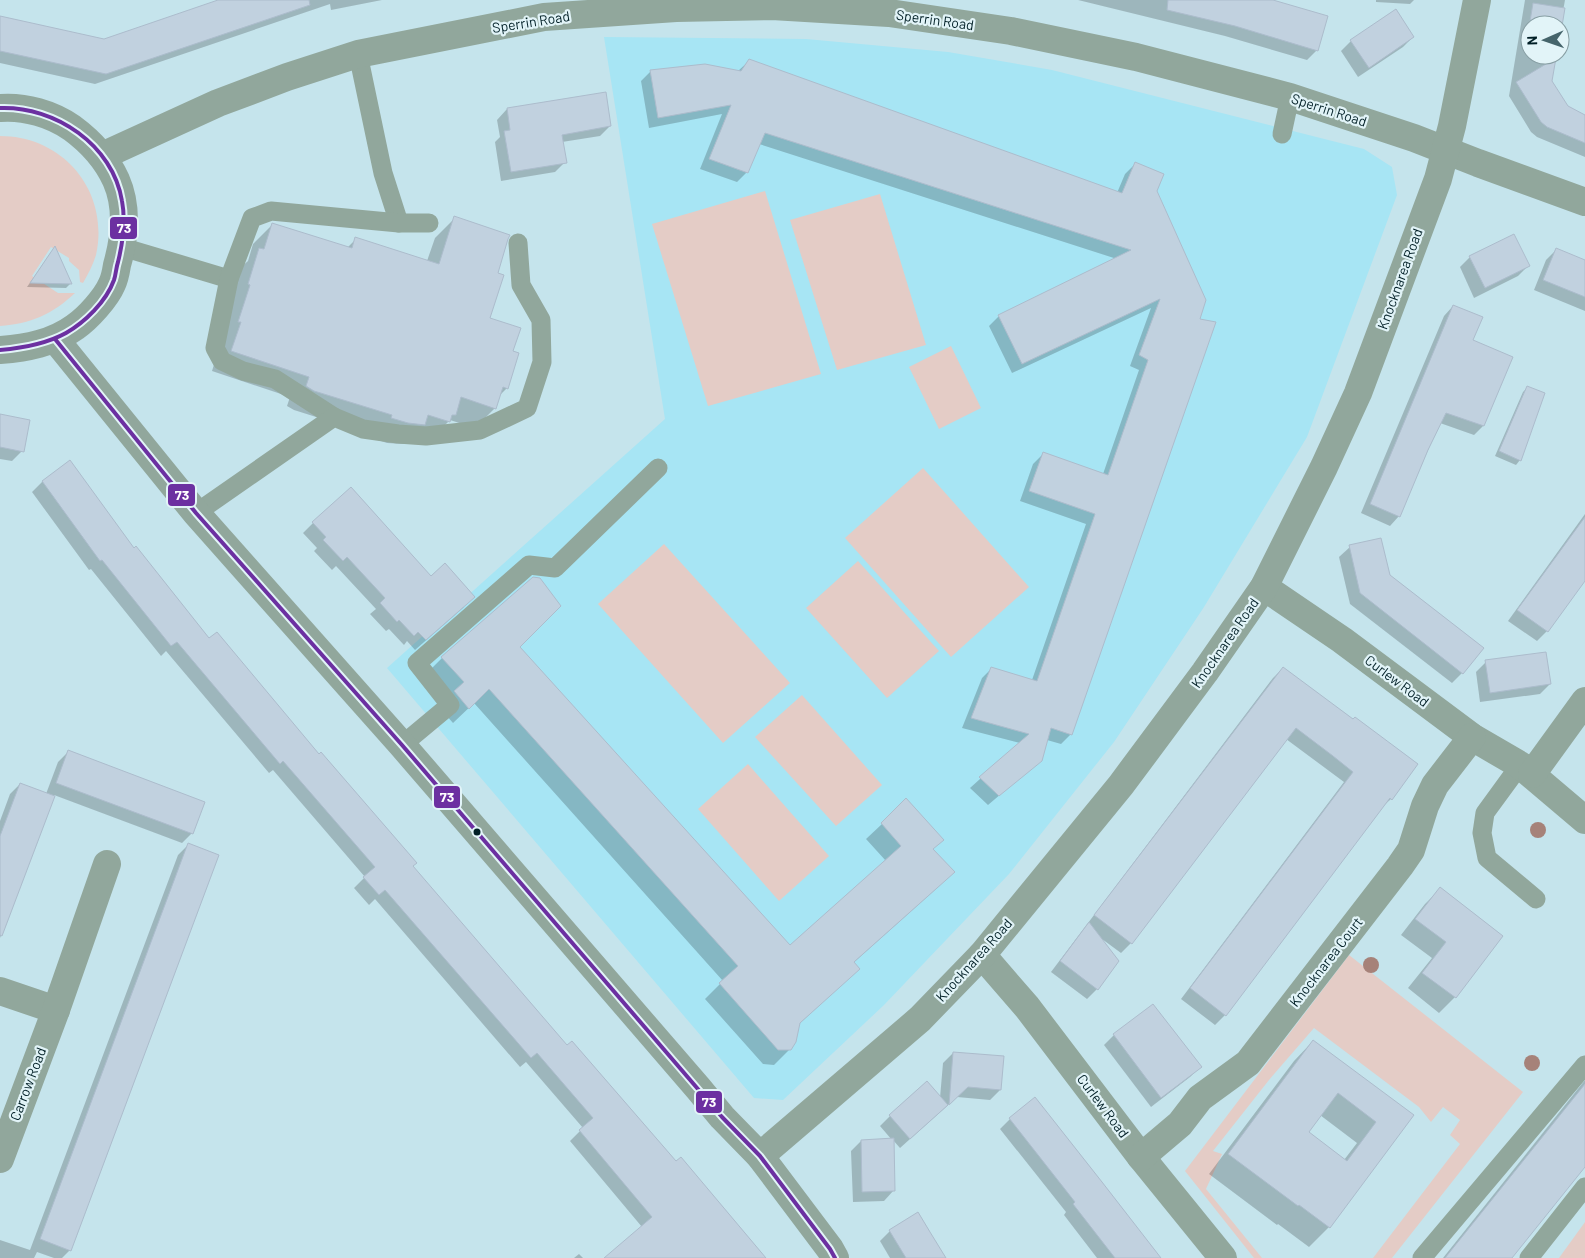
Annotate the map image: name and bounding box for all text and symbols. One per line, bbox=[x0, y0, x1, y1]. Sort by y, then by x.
street label: Sperrin Road bbox=[895, 6, 975, 33]
street label: Sperrin Road bbox=[491, 7, 571, 36]
north arrow bbox=[1520, 15, 1570, 65]
text: N bbox=[1523, 36, 1540, 45]
street label: Sperrin Road bbox=[1289, 89, 1369, 130]
line badge: 73 bbox=[109, 216, 138, 240]
text: 73 bbox=[117, 219, 131, 236]
street label: Knocknarea Road bbox=[1373, 226, 1426, 332]
line badge: 73 bbox=[167, 483, 196, 507]
text: 73 bbox=[175, 486, 189, 503]
street label: Knocknarea Road bbox=[1187, 594, 1262, 691]
street label: Curlew Road bbox=[1362, 651, 1433, 710]
line badge: 73 bbox=[433, 785, 461, 809]
text: 73 bbox=[440, 788, 454, 805]
unlabelled marker bbox=[472, 827, 482, 837]
street label: Knocknarea Court bbox=[1285, 914, 1366, 1010]
street label: Knocknarea Road bbox=[932, 915, 1015, 1005]
street label: Carrow Road bbox=[6, 1045, 49, 1123]
street label: Curlew Road bbox=[1074, 1070, 1133, 1141]
line badge: 73 bbox=[695, 1090, 723, 1114]
text: 73 bbox=[702, 1093, 716, 1110]

